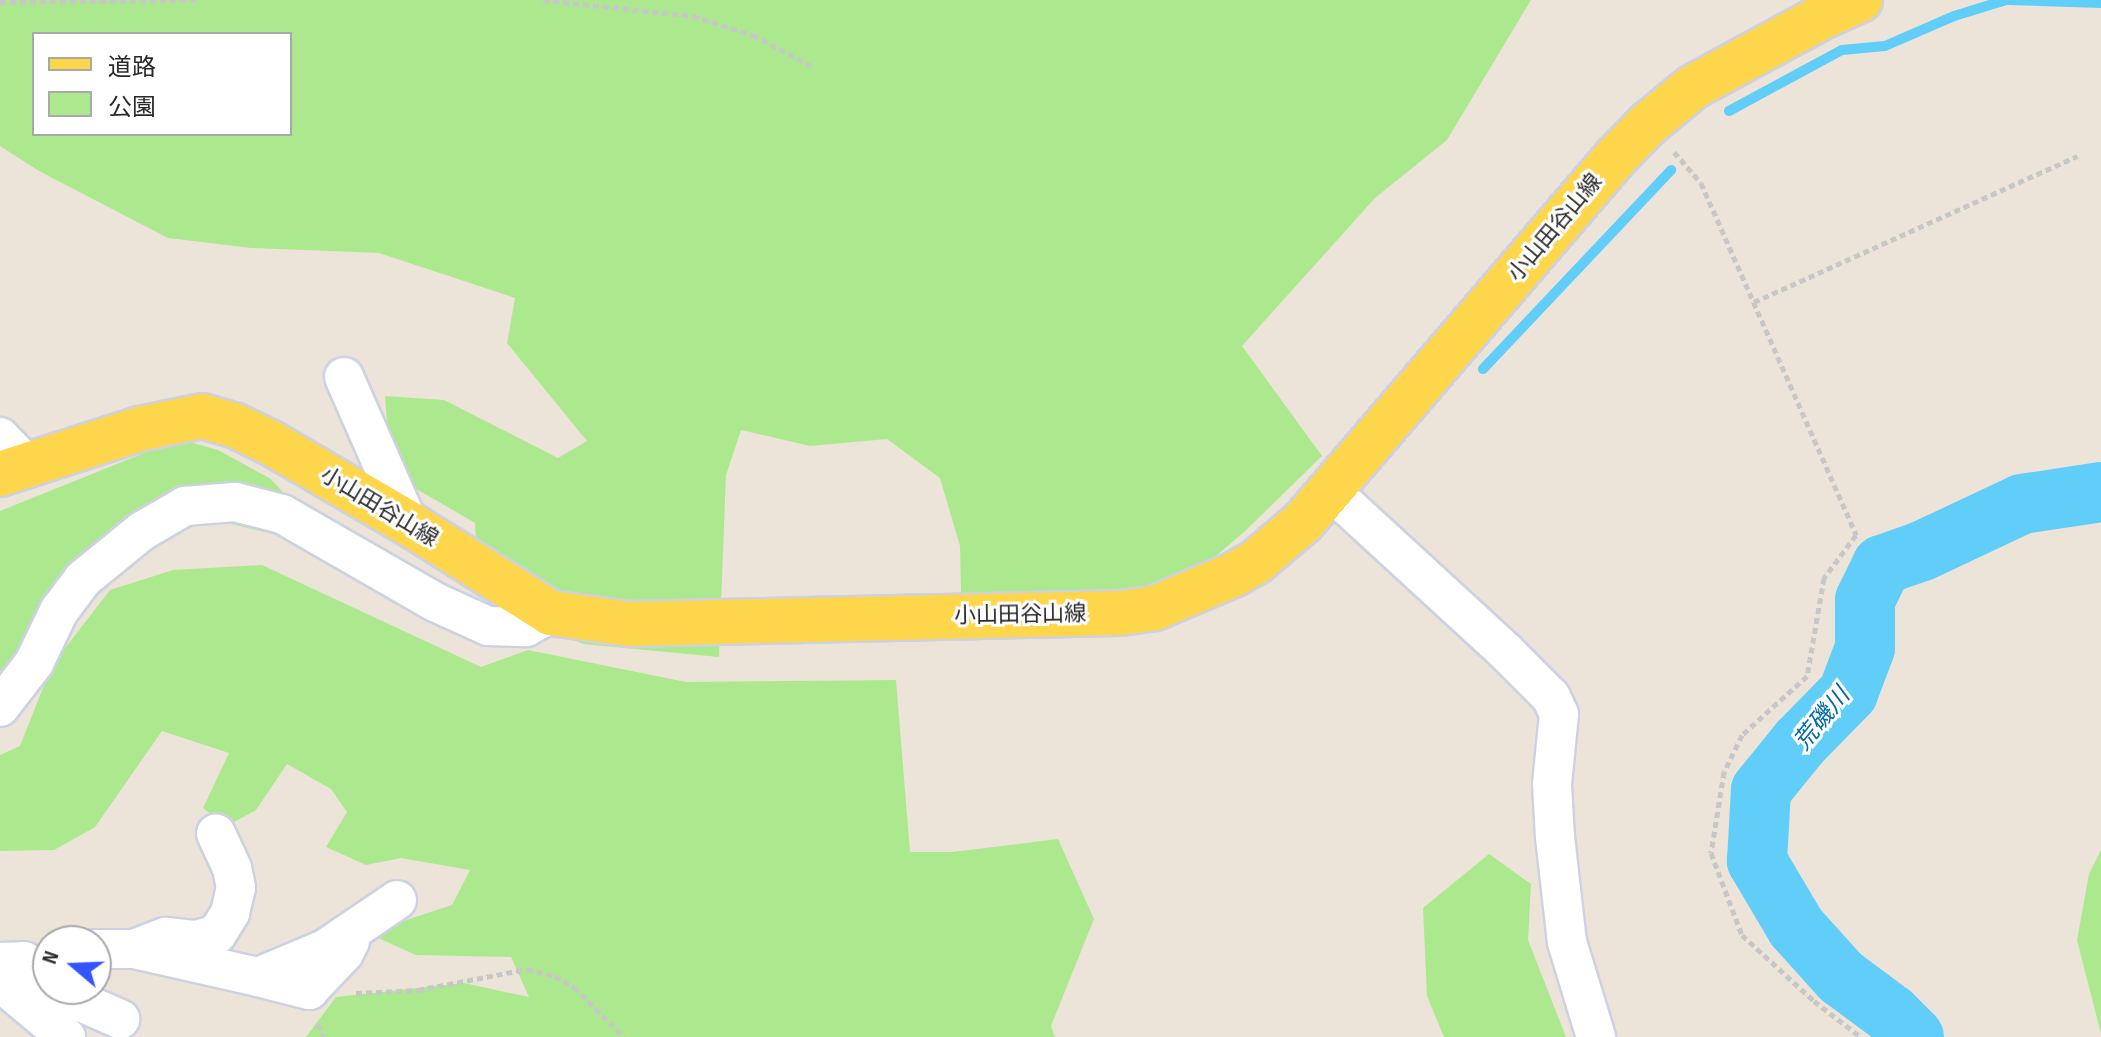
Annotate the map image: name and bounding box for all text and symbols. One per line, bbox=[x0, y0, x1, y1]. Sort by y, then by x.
legend bbox=[32, 32, 292, 136]
text: 道路 bbox=[108, 53, 156, 82]
text: 公園 bbox=[108, 93, 156, 122]
street label: 小山田谷山線 bbox=[1502, 169, 1608, 287]
street label: 小山田谷山線 bbox=[316, 462, 442, 552]
street label: 小山田谷山線 bbox=[954, 601, 1086, 629]
water label: 荒磯川 bbox=[1788, 682, 1856, 756]
north arrow bbox=[32, 925, 112, 1005]
text: N bbox=[36, 948, 65, 968]

